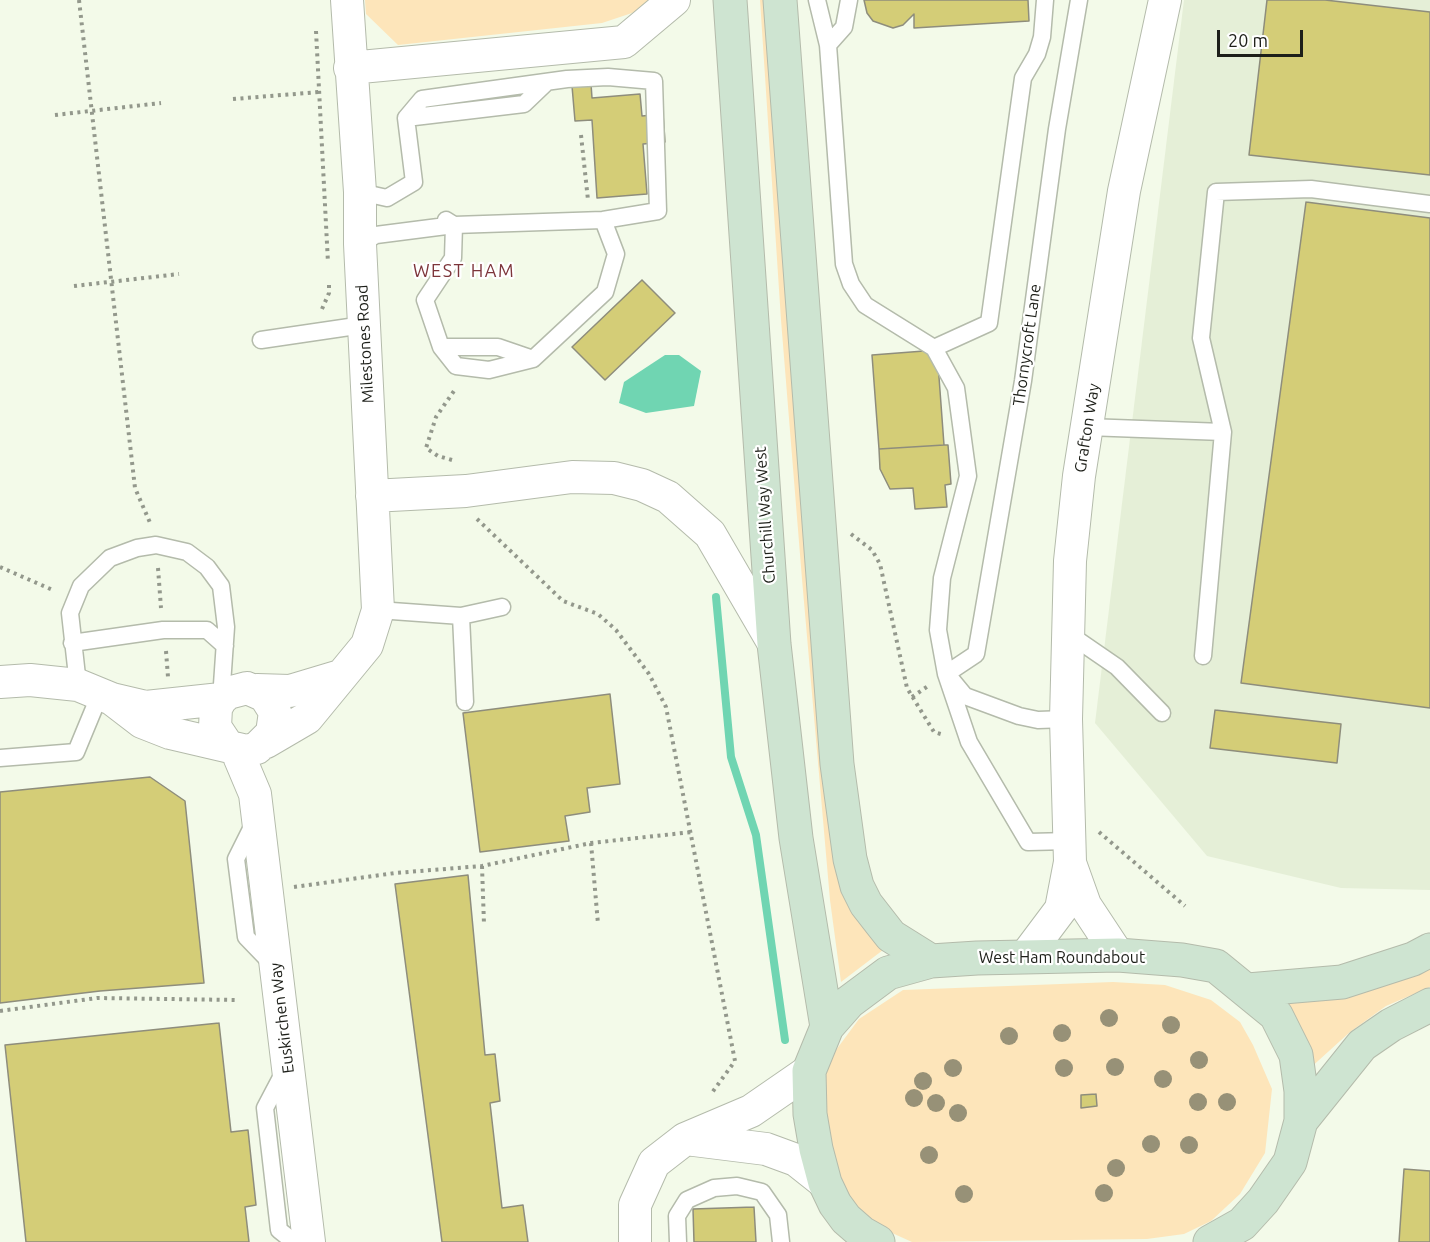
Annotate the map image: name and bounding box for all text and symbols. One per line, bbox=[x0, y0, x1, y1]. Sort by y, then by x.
scale bar bbox=[1220, 18, 1306, 56]
text: 20 m bbox=[1228, 30, 1268, 50]
district label: WEST HAM bbox=[413, 260, 515, 282]
street label: Thornycroft Lane bbox=[1009, 283, 1045, 407]
street label: Milestones Road bbox=[352, 284, 378, 404]
street label: Grafton Way bbox=[1070, 382, 1104, 474]
street label: Churchill Way West bbox=[751, 446, 779, 584]
street label: West Ham Roundabout bbox=[979, 948, 1145, 968]
street label: Euskirchen Way bbox=[266, 961, 298, 1075]

